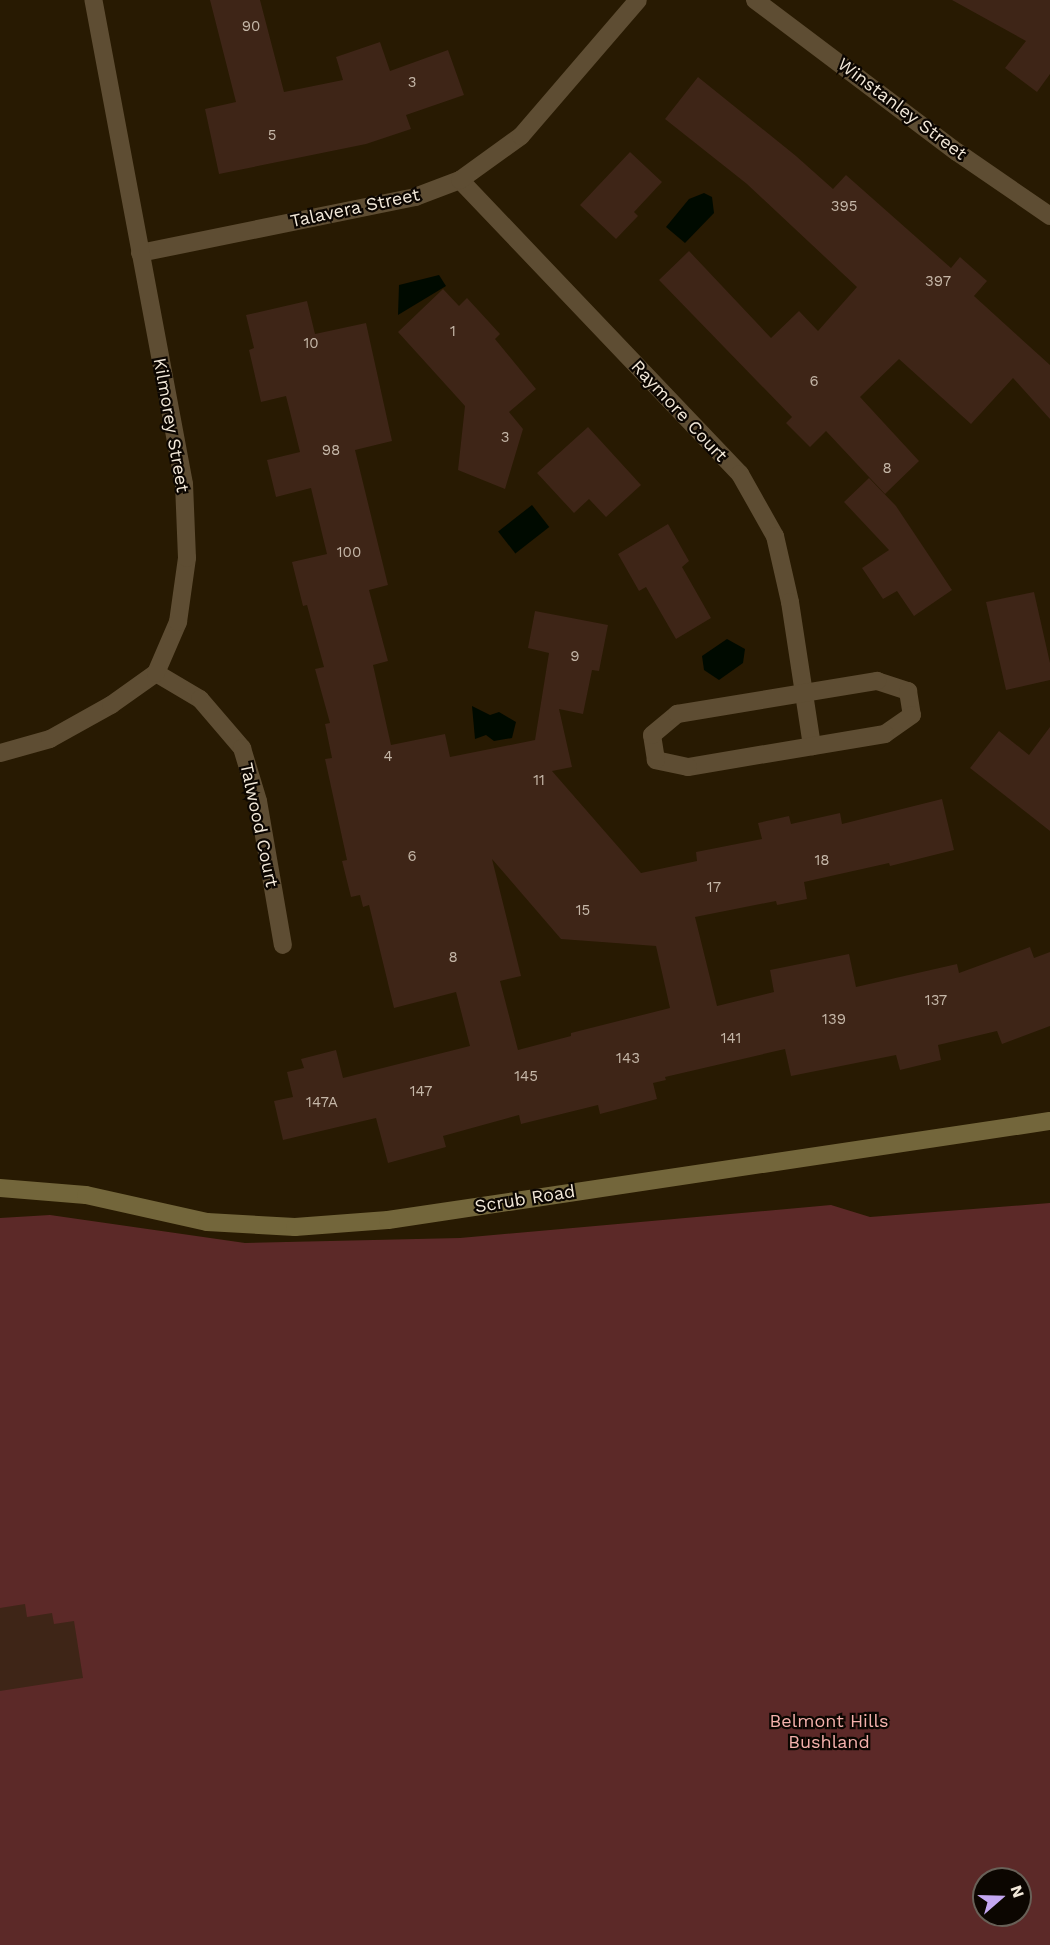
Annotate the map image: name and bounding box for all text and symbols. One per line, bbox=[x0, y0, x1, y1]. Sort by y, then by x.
house number: 90 bbox=[242, 18, 260, 36]
street label: Winstanley Street bbox=[833, 53, 971, 165]
house number: 3 bbox=[408, 74, 416, 92]
house number: 5 bbox=[268, 127, 276, 145]
street label: Talavera Street bbox=[288, 184, 422, 232]
house number: 395 bbox=[831, 198, 857, 216]
house number: 397 bbox=[925, 273, 951, 291]
house number: 1 bbox=[450, 323, 456, 341]
house number: 10 bbox=[303, 335, 319, 353]
street label: Kilmorey Street bbox=[148, 356, 194, 494]
street label: Raymore Court bbox=[626, 356, 732, 466]
house number: 6 bbox=[809, 373, 819, 391]
house number: 3 bbox=[501, 429, 509, 447]
house number: 98 bbox=[322, 442, 340, 460]
house number: 8 bbox=[882, 460, 892, 478]
house number: 100 bbox=[337, 544, 361, 562]
house number: 9 bbox=[570, 648, 580, 666]
house number: 4 bbox=[383, 748, 393, 766]
street label: Talwood Court bbox=[235, 761, 283, 889]
house number: 11 bbox=[533, 772, 545, 790]
house number: 6 bbox=[407, 848, 417, 866]
house number: 18 bbox=[814, 852, 830, 870]
house number: 17 bbox=[707, 879, 721, 897]
house number: 15 bbox=[576, 902, 590, 920]
house number: 8 bbox=[448, 949, 458, 967]
house number: 137 bbox=[925, 992, 947, 1010]
house number: 139 bbox=[822, 1011, 846, 1029]
house number: 141 bbox=[721, 1030, 741, 1048]
house number: 143 bbox=[616, 1050, 640, 1068]
house number: 145 bbox=[514, 1068, 538, 1086]
house number: 147 bbox=[410, 1083, 432, 1101]
house number: 147A bbox=[306, 1094, 338, 1112]
street label: Scrub Road bbox=[473, 1180, 577, 1218]
park label: Belmont Hills Bushland bbox=[770, 1711, 888, 1754]
north arrow bbox=[972, 1867, 1032, 1927]
text: N bbox=[1007, 1883, 1028, 1900]

